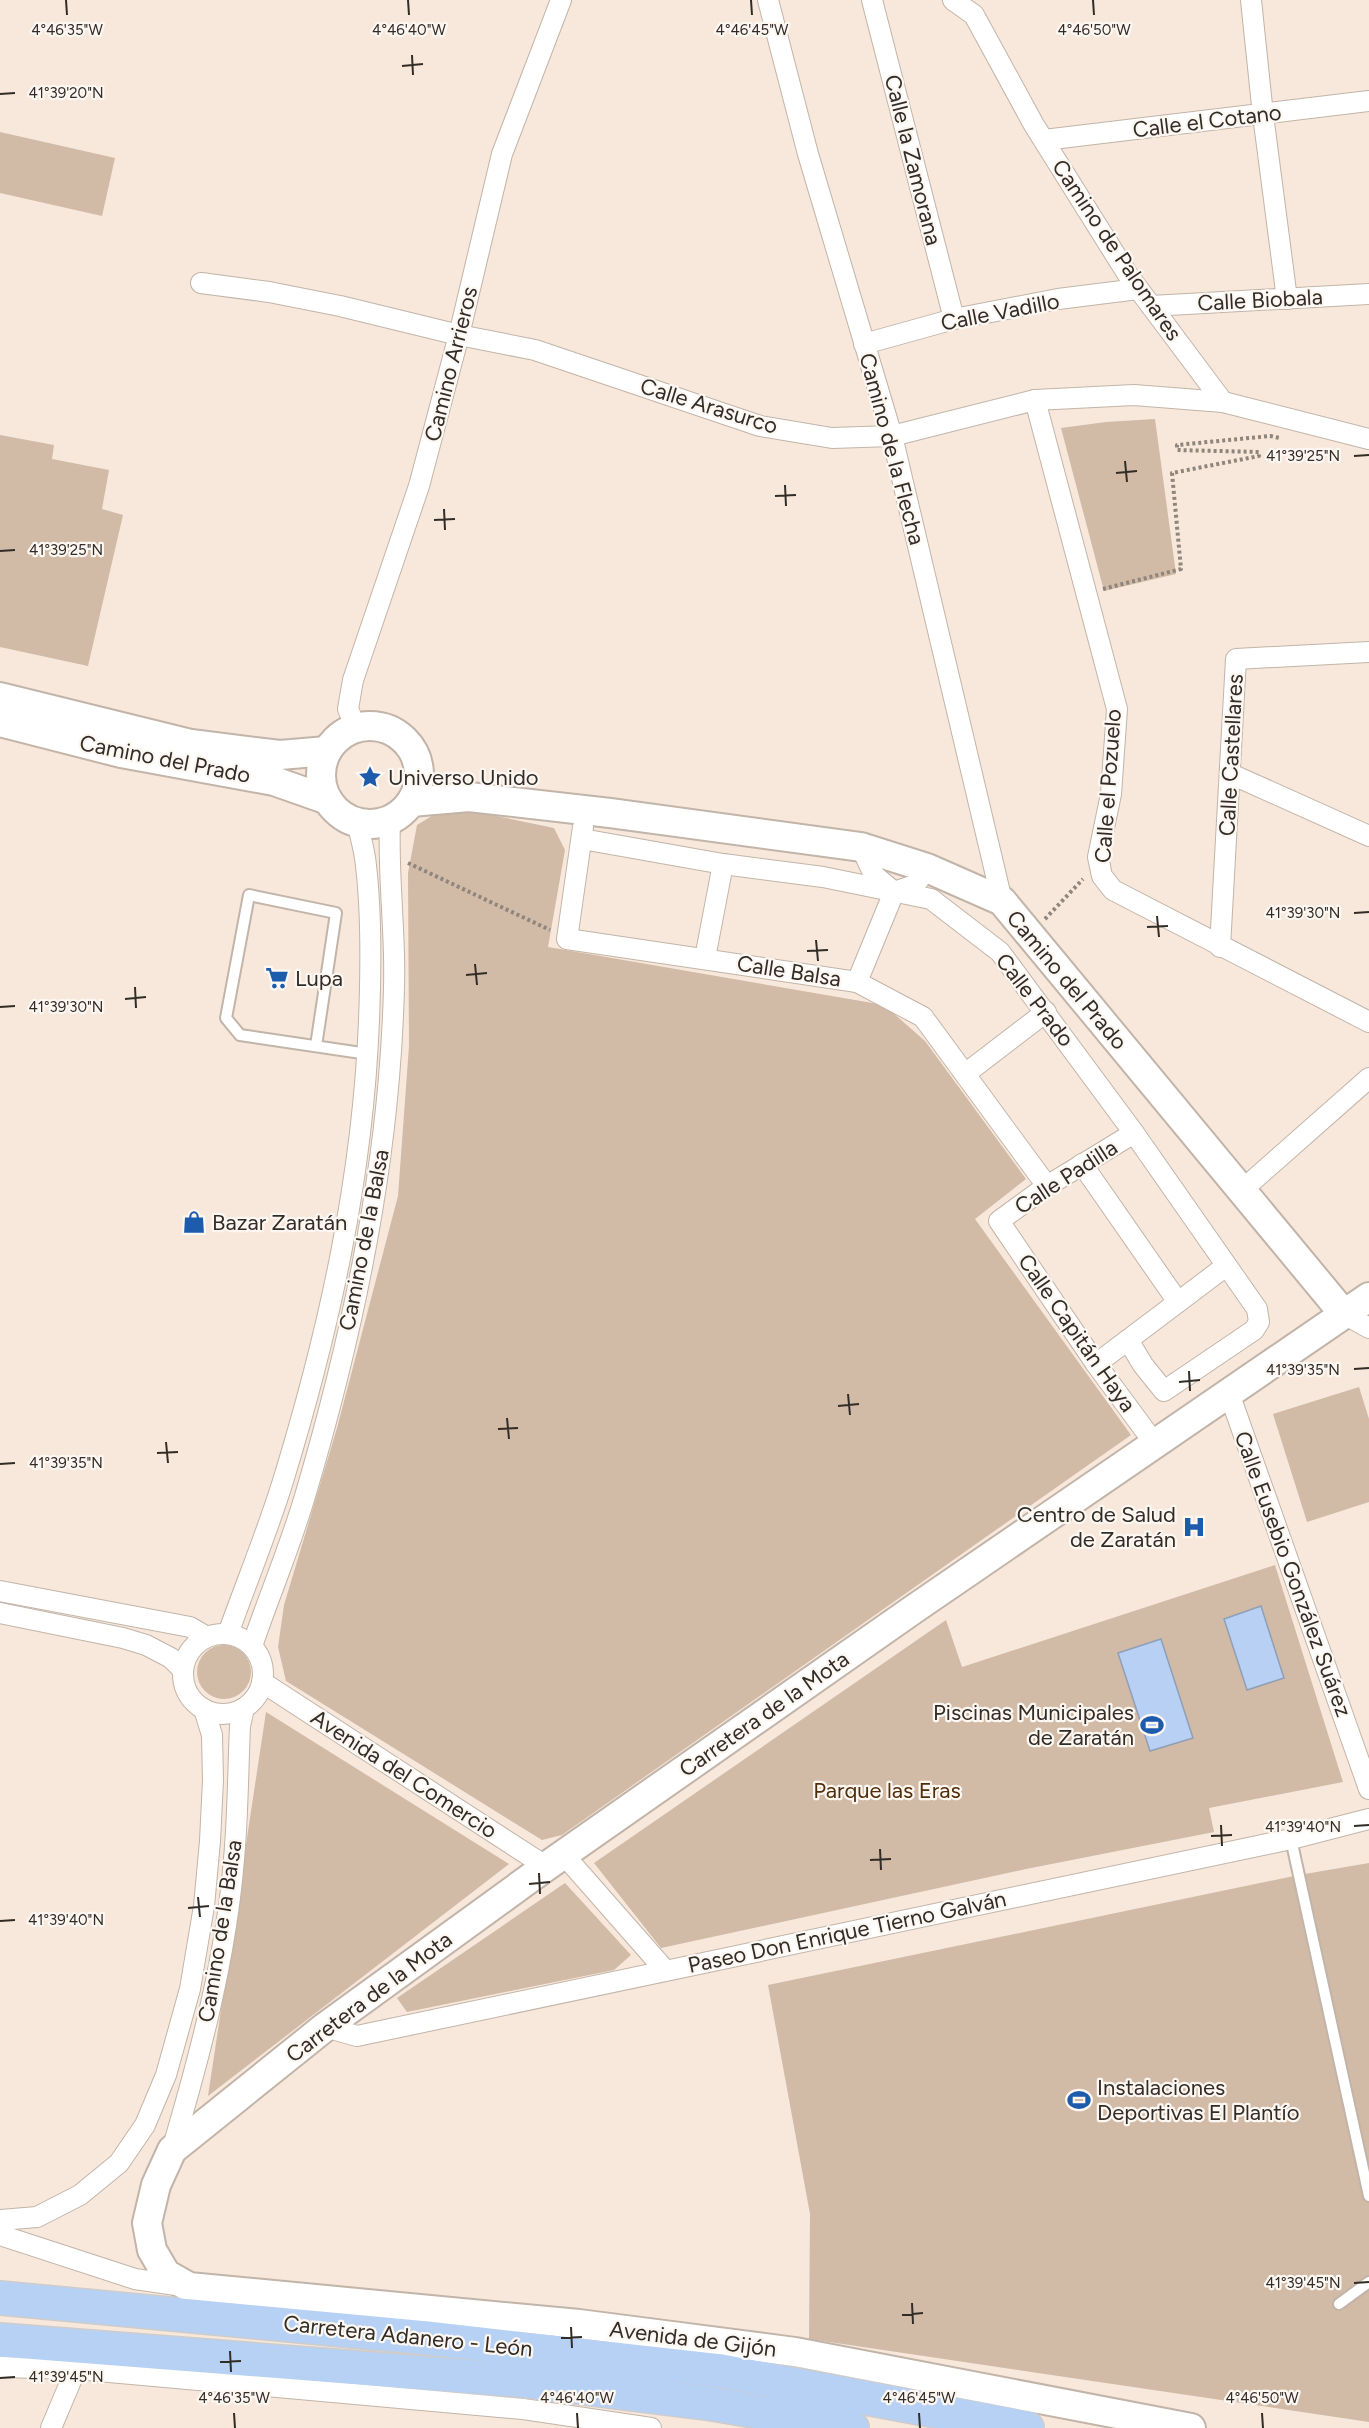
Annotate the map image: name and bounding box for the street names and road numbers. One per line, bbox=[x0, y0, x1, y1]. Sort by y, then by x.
street label: Calle la Zamorana bbox=[879, 72, 947, 248]
street label: Calle el Cotano bbox=[1131, 98, 1283, 144]
street label: Camino de Palomares bbox=[1046, 154, 1188, 346]
street label: Calle Biobala bbox=[1197, 283, 1323, 317]
street label: Camino Arrieros bbox=[419, 284, 483, 444]
street label: Calle Vadillo bbox=[938, 287, 1062, 337]
street label: Camino de la Flecha bbox=[853, 350, 931, 548]
street label: Calle Arasurco bbox=[637, 372, 781, 440]
street label: Calle Castellares bbox=[1213, 673, 1249, 837]
street label: Calle el Pozuelo bbox=[1089, 708, 1127, 864]
street label: Camino del Prado bbox=[77, 729, 253, 789]
street label: Camino del Prado bbox=[1001, 905, 1133, 1055]
street label: Calle Prado bbox=[990, 948, 1080, 1052]
street label: Calle Balsa bbox=[735, 949, 843, 993]
street label: Calle Padilla bbox=[1010, 1134, 1122, 1220]
street label: Camino de la Balsa bbox=[333, 1147, 395, 1333]
street label: Calle Capitán Haya bbox=[1012, 1249, 1142, 1417]
street label: Calle Eusebio González Suárez bbox=[1229, 1427, 1357, 1721]
street label: Carretera de la Mota bbox=[674, 1645, 854, 1783]
street label: Avenida del Comercio bbox=[306, 1704, 502, 1844]
street label: Camino de la Balsa bbox=[192, 1838, 248, 2024]
street label: Paseo Don Enrique Tierno Galván bbox=[685, 1885, 1009, 1979]
street label: Carretera de la Mota bbox=[281, 1926, 457, 2068]
street label: Carretera Adanero - León bbox=[282, 2309, 534, 2363]
street label: Avenida de Gijón bbox=[608, 2315, 778, 2363]

